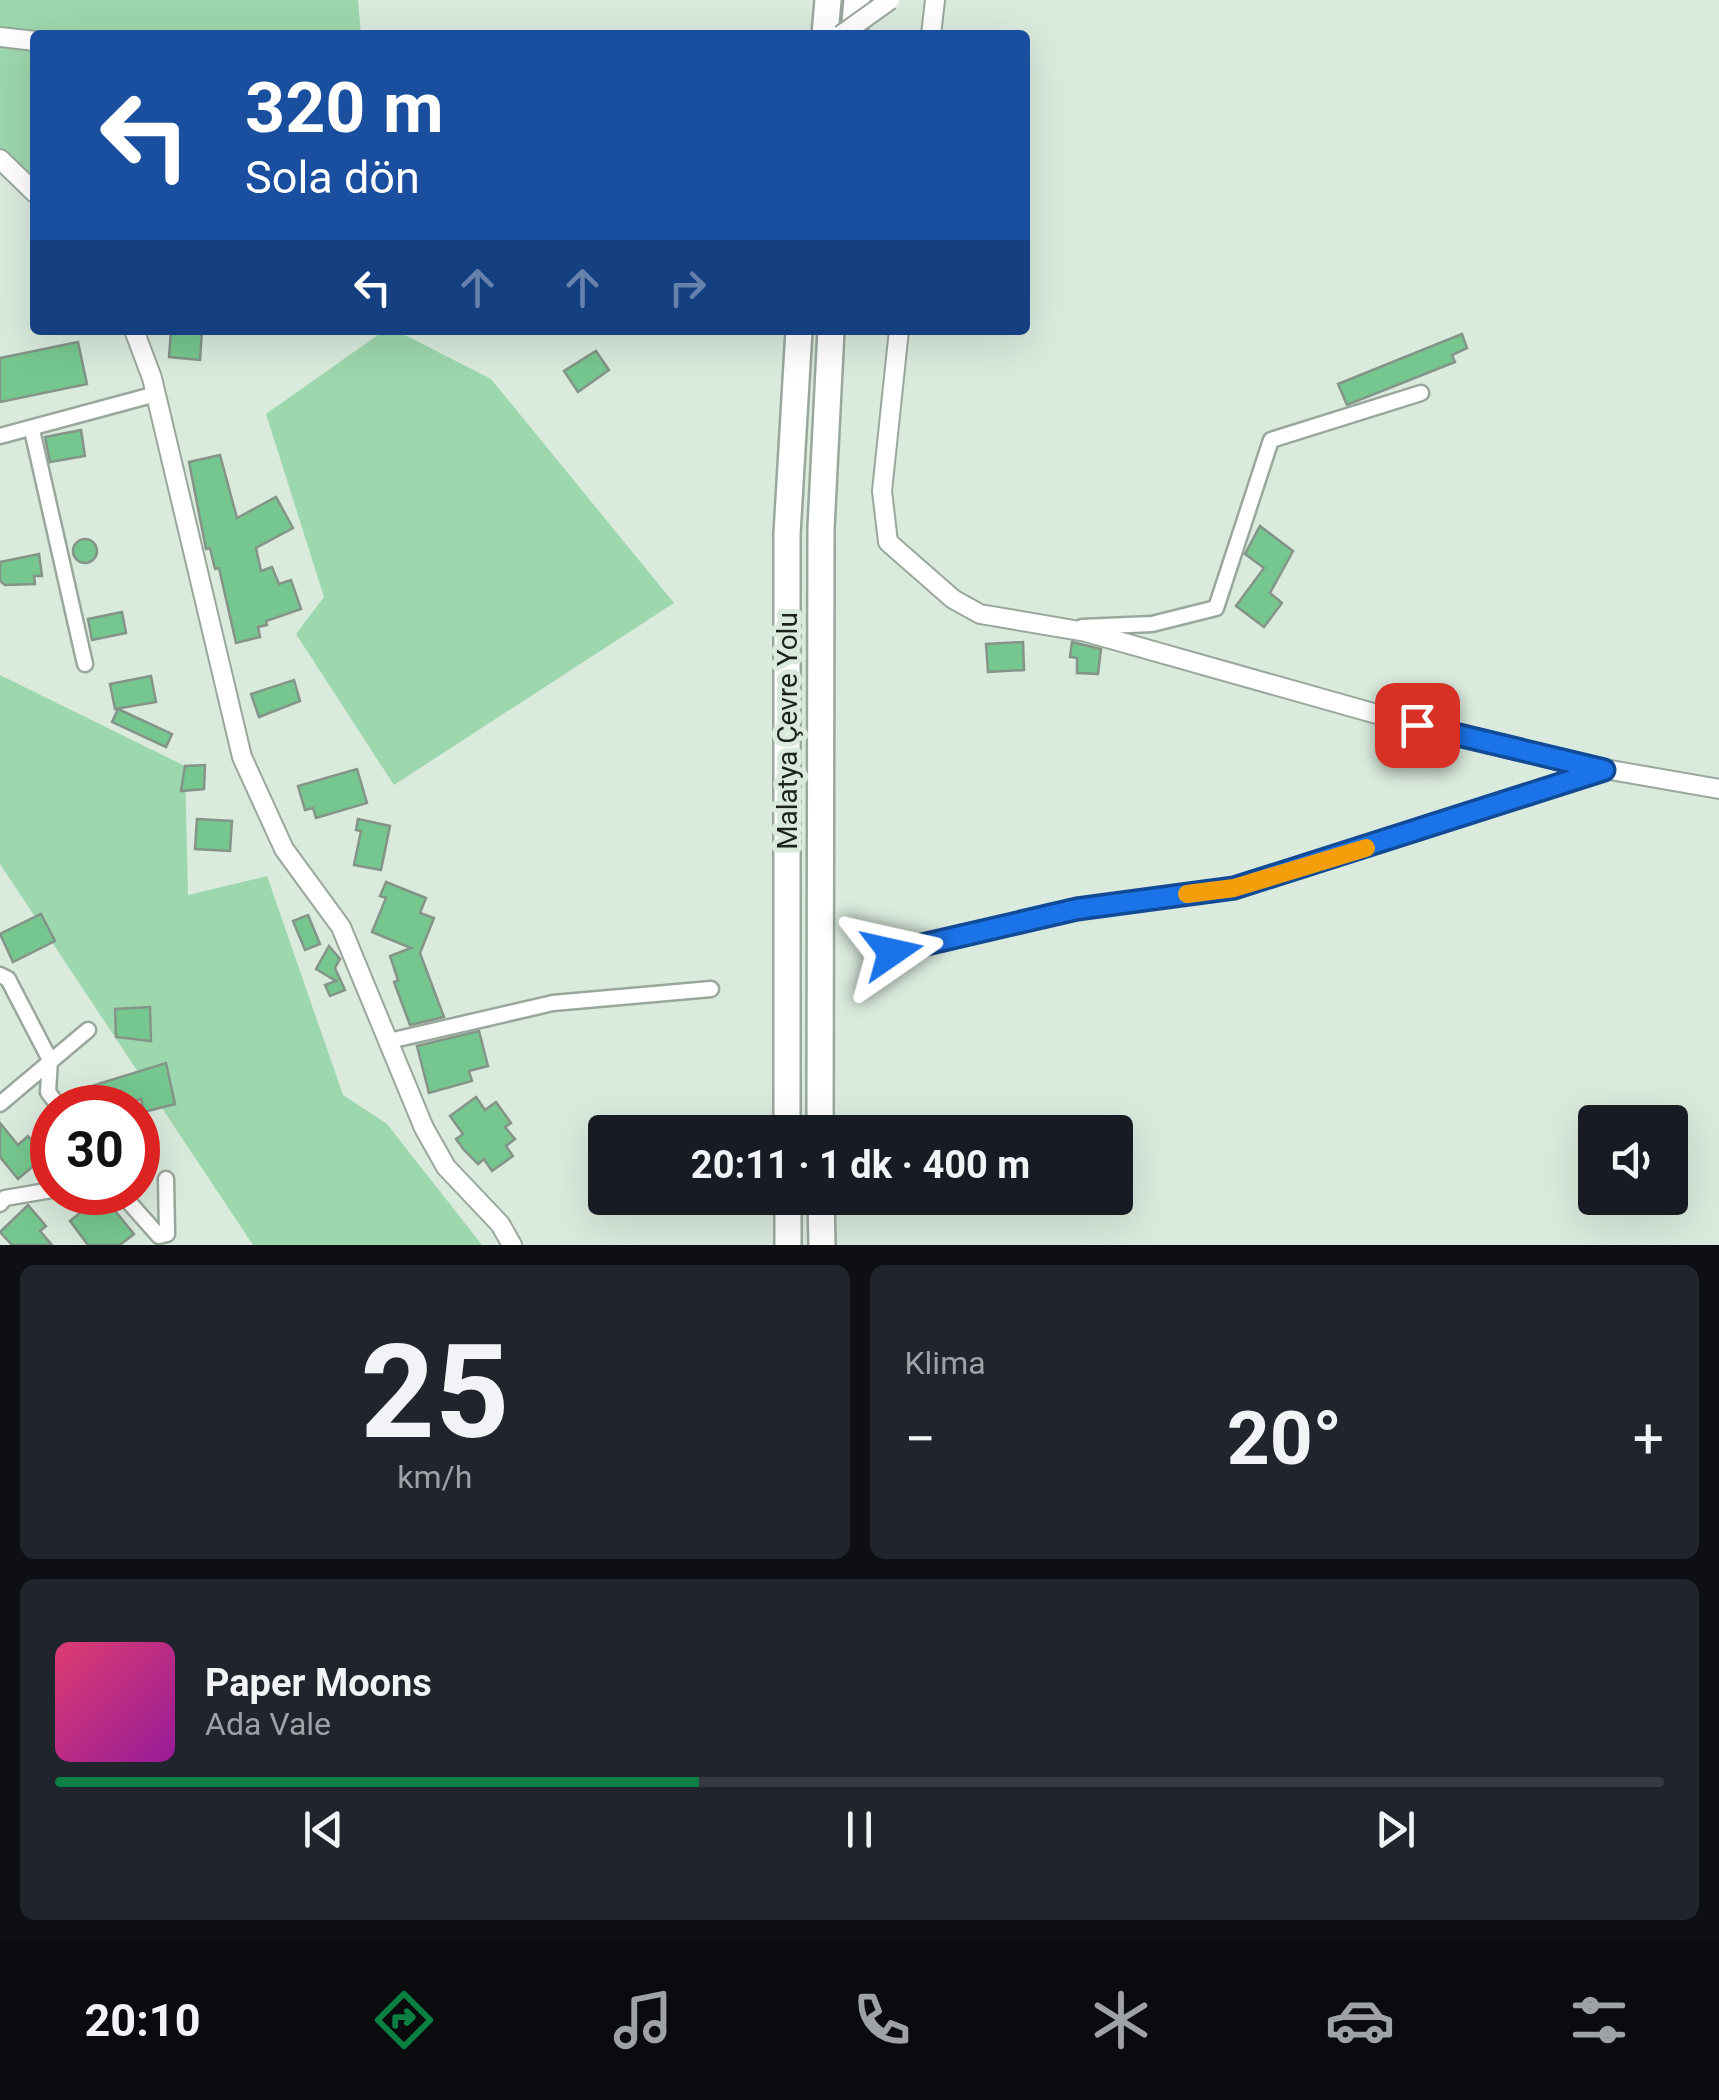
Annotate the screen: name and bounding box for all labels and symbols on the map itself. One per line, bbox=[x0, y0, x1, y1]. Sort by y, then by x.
street label: Malatya Çevre Yolu bbox=[771, 612, 804, 850]
pin bbox=[1375, 683, 1460, 768]
position arrow bbox=[840, 900, 944, 1004]
speed limit sign: 30 bbox=[30, 1085, 160, 1215]

